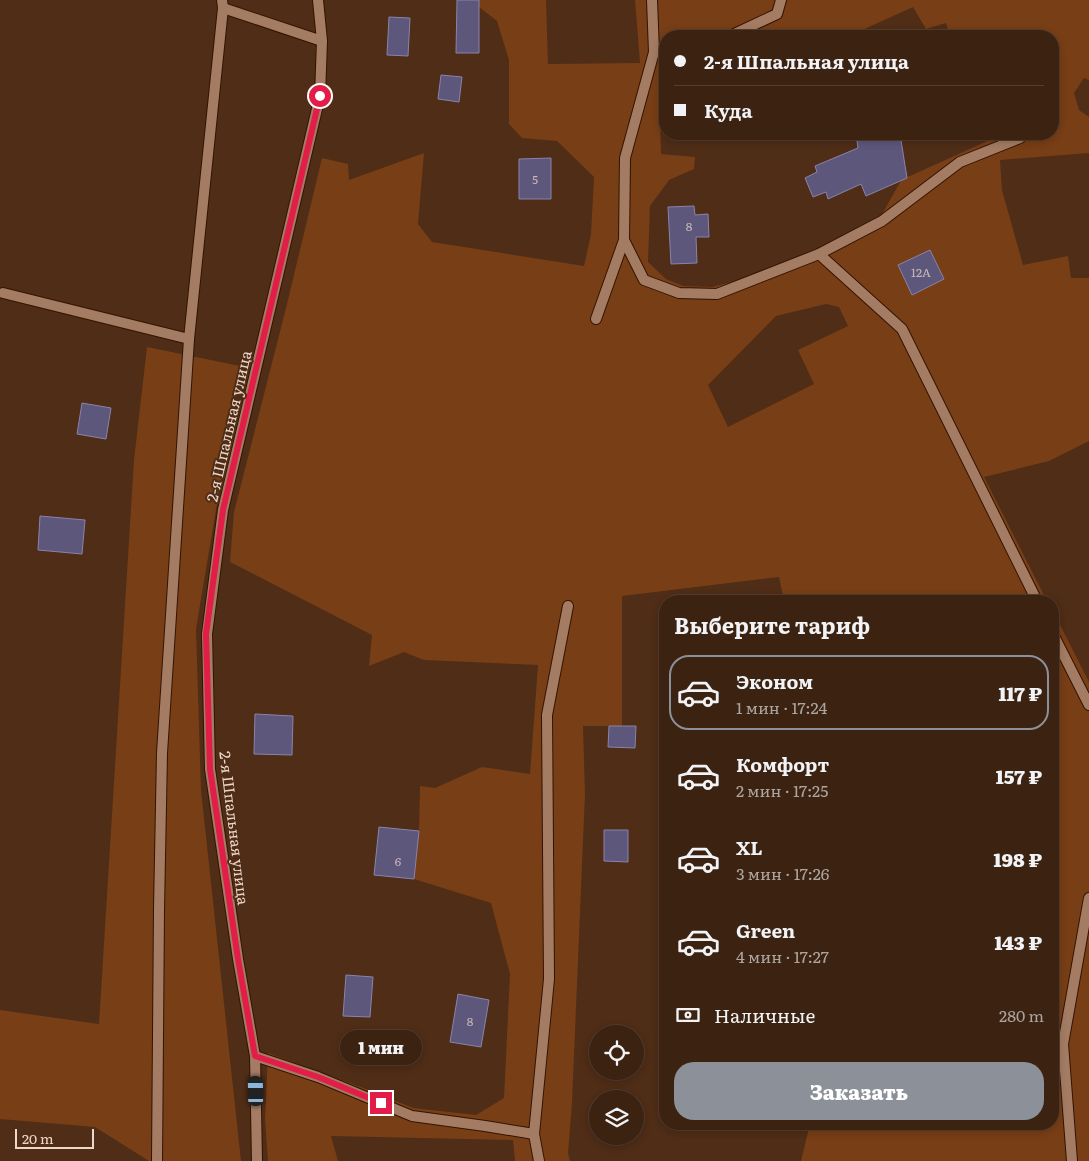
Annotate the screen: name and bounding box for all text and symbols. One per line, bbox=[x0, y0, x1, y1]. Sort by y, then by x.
text: 2-я Шпальная улица bbox=[704, 47, 909, 75]
route start bbox=[309, 85, 331, 107]
text: Куда bbox=[704, 96, 752, 124]
house number: 5 bbox=[532, 170, 538, 188]
house number: 8 bbox=[686, 217, 693, 235]
house number: 12А bbox=[911, 263, 931, 281]
street label: 2-я Шпальная улица bbox=[199, 347, 257, 504]
text: Выберите тариф bbox=[674, 608, 870, 641]
text: Эконом bbox=[736, 667, 813, 695]
icon: car bbox=[676, 670, 721, 715]
text: 117 ₽ bbox=[999, 679, 1042, 707]
text: 1 мин · 17:24 bbox=[736, 695, 827, 719]
street label: 2-я Шпальная улица bbox=[214, 750, 256, 907]
text: Комфорт bbox=[736, 750, 829, 778]
icon: car bbox=[676, 753, 721, 798]
text: 157 ₽ bbox=[996, 762, 1042, 790]
text: 2 мин · 17:25 bbox=[736, 778, 828, 802]
text: XL bbox=[736, 833, 763, 861]
icon: car bbox=[676, 836, 721, 881]
text: 198 ₽ bbox=[994, 845, 1042, 873]
house number: 6 bbox=[395, 852, 402, 870]
text: 3 мин · 17:26 bbox=[736, 861, 829, 885]
text: Green bbox=[736, 916, 795, 944]
icon: car bbox=[676, 919, 721, 964]
text: 143 ₽ bbox=[995, 928, 1042, 956]
text: 4 мин · 17:27 bbox=[736, 944, 829, 968]
icon: cash bbox=[674, 1001, 702, 1029]
text: Наличные bbox=[714, 1001, 815, 1029]
text: 280 m bbox=[999, 1003, 1044, 1027]
house number: 8 bbox=[467, 1012, 474, 1030]
map controls bbox=[589, 1025, 644, 1145]
button: locate bbox=[589, 1025, 644, 1080]
callout: 1 мин bbox=[340, 1030, 422, 1066]
text: 1 мин bbox=[358, 1035, 404, 1059]
button: Заказать bbox=[674, 1062, 1044, 1120]
car bbox=[248, 1076, 263, 1106]
button: layers bbox=[589, 1090, 644, 1145]
route end bbox=[370, 1092, 392, 1114]
scale bar bbox=[15, 1126, 94, 1149]
text: 20 m bbox=[22, 1128, 54, 1148]

